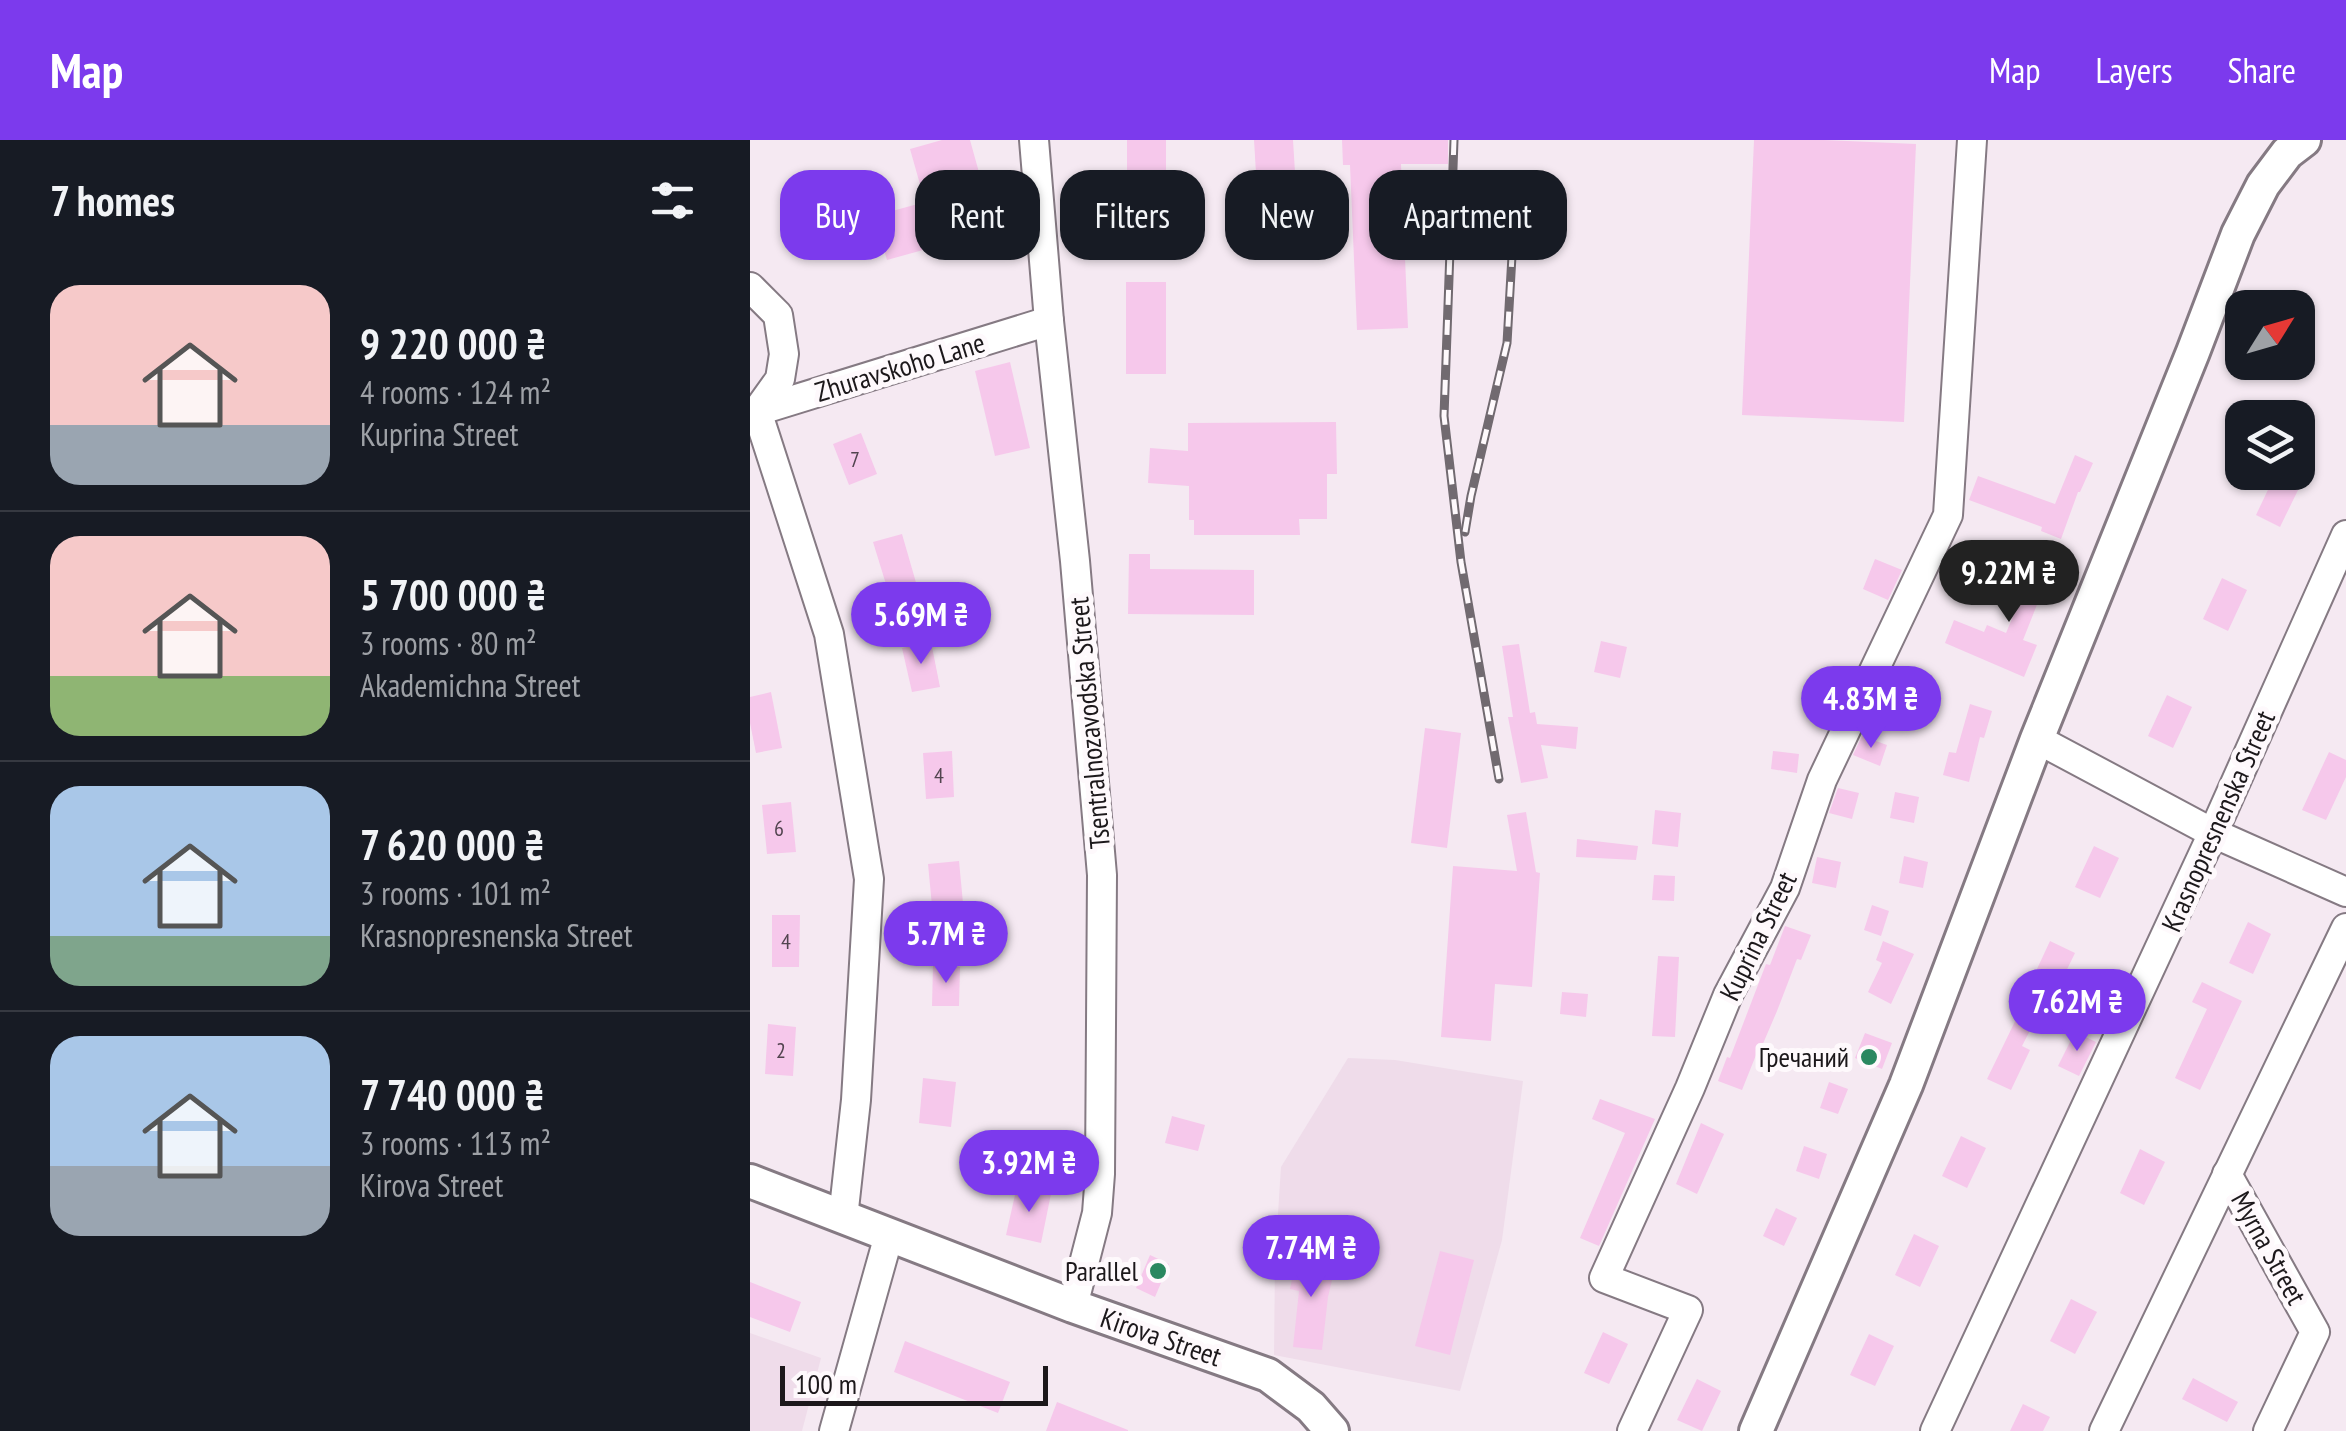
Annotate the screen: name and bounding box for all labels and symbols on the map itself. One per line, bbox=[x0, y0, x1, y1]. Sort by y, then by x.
north arrow bbox=[2225, 290, 2315, 380]
street label: Zhuravskoho Lane bbox=[811, 323, 989, 410]
house number: 7 bbox=[850, 445, 860, 473]
pin: 9.22M ₴ bbox=[1917, 540, 2101, 625]
pin: 5.69M ₴ bbox=[829, 582, 1013, 667]
street label: Tsentralnozavodska Street bbox=[1059, 595, 1118, 850]
pin: 4.83M ₴ bbox=[1779, 666, 1963, 751]
street label: Krasnopresnenska Street bbox=[2152, 704, 2283, 937]
house number: 4 bbox=[934, 761, 944, 789]
house number: 6 bbox=[774, 814, 784, 842]
street label: Kuprina Street bbox=[1711, 865, 1805, 1006]
pin: 5.7M ₴ bbox=[865, 901, 1027, 986]
house number: 4 bbox=[781, 927, 791, 955]
pin: 7.62M ₴ bbox=[1985, 969, 2169, 1054]
house number: 2 bbox=[776, 1036, 786, 1064]
place label: Гречаний bbox=[1759, 1038, 1849, 1075]
marker: Гречаний bbox=[1858, 1046, 1880, 1068]
pin: 3.92M ₴ bbox=[937, 1130, 1121, 1215]
street label: Myrna Street bbox=[2223, 1185, 2316, 1311]
pin: 7.74M ₴ bbox=[1219, 1215, 1403, 1300]
place label: Parallel bbox=[1065, 1252, 1138, 1289]
marker: Parallel bbox=[1147, 1260, 1169, 1282]
street label: Kirova Street bbox=[1096, 1299, 1227, 1375]
scale bar bbox=[780, 1361, 1048, 1406]

